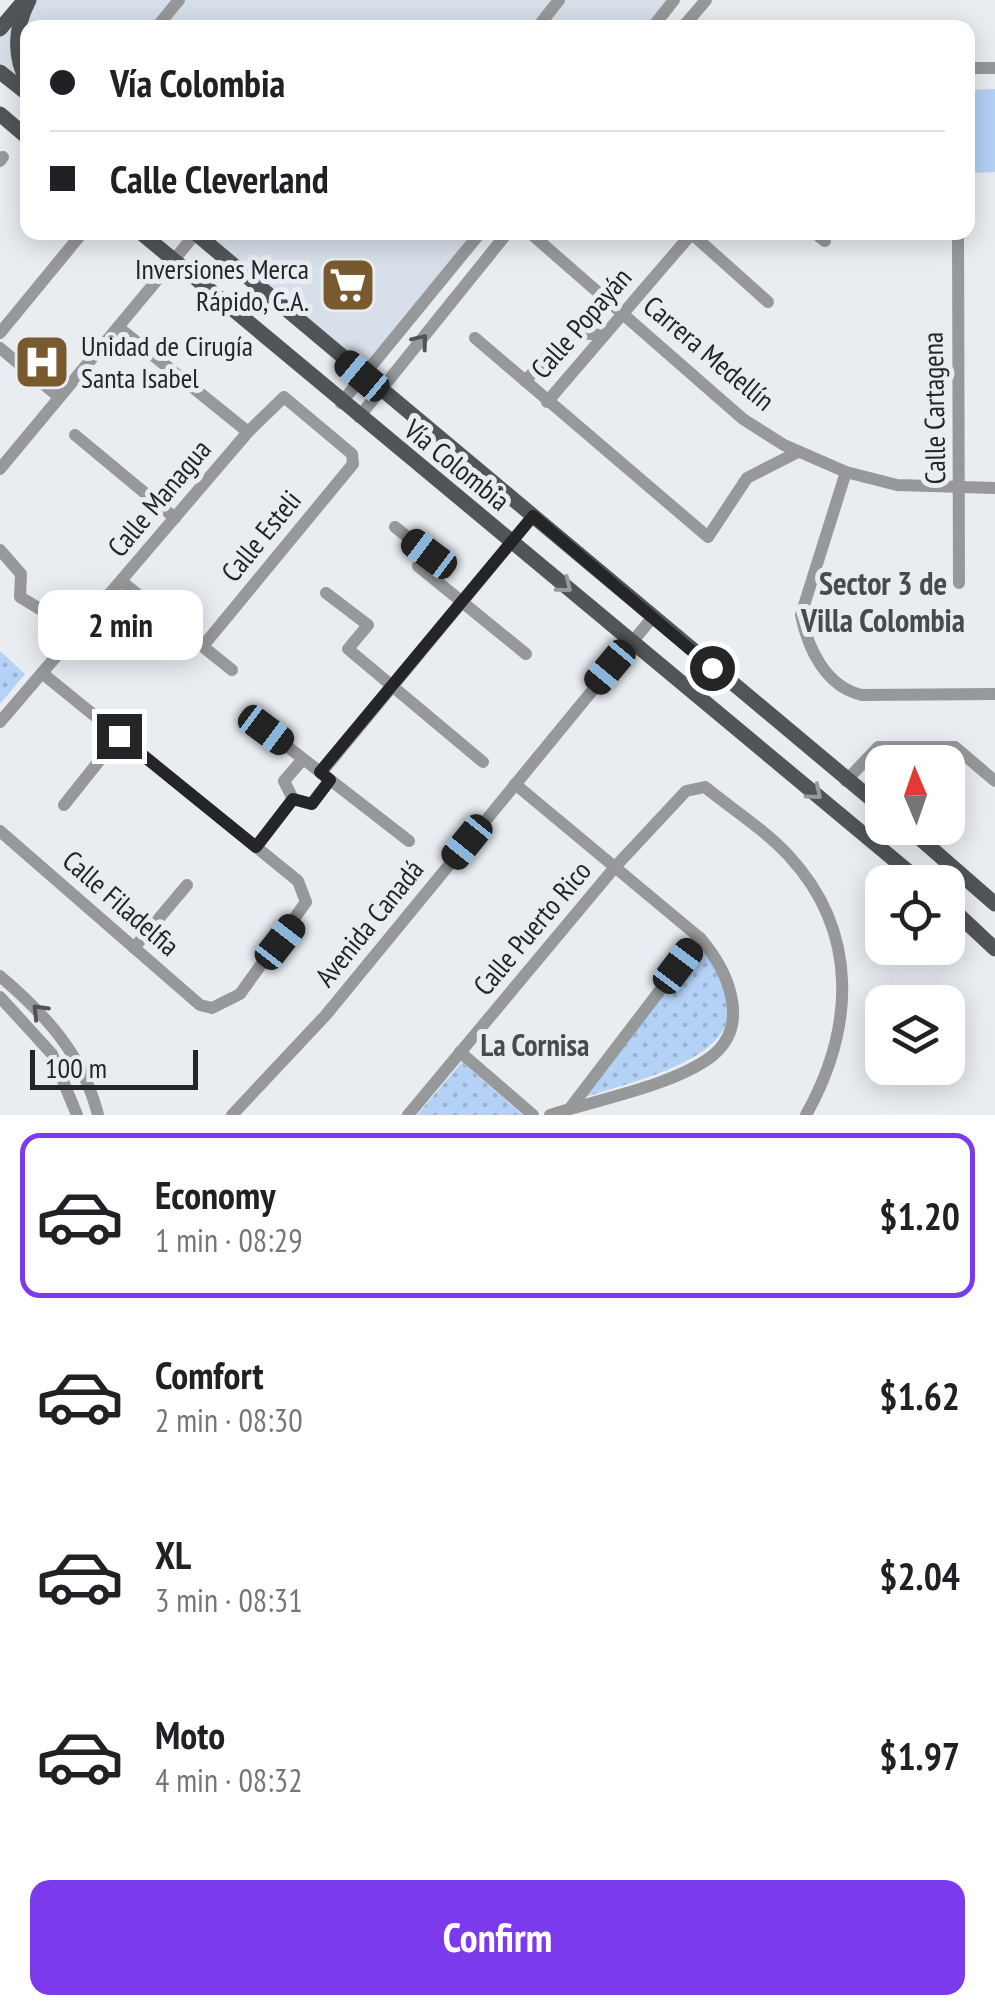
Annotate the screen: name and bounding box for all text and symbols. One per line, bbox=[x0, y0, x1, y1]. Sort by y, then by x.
text: Vía Colombia bbox=[110, 58, 285, 107]
text: Calle Cleverland bbox=[110, 154, 329, 203]
place label: Inversiones Merca Rápido, C.A. bbox=[135, 250, 309, 319]
supermarket icon: Inversiones Merca Rápido, C.A. bbox=[318, 255, 378, 315]
street label: Calle Popayán bbox=[522, 259, 639, 386]
street label: Carrera Medellín bbox=[636, 287, 782, 418]
place label: Unidad de Cirugía Santa Isabel bbox=[81, 327, 253, 396]
hospital icon: Unidad de Cirugía Santa Isabel bbox=[12, 332, 72, 392]
street label: Calle Cartagena bbox=[914, 332, 953, 484]
one-way arrow bbox=[409, 334, 427, 352]
car bbox=[329, 345, 395, 407]
street label: Vía Colombia bbox=[396, 410, 518, 519]
street label: Calle Managua bbox=[99, 431, 218, 564]
street label: Calle Esteli bbox=[212, 482, 309, 589]
car bbox=[396, 524, 462, 584]
district label: Sector 3 de Villa Colombia bbox=[800, 562, 965, 641]
one-way arrow bbox=[553, 574, 571, 592]
callout: 2 min bbox=[36, 591, 202, 661]
text: 2 min bbox=[88, 604, 153, 646]
car bbox=[579, 634, 641, 700]
route start bbox=[690, 646, 735, 691]
car bbox=[233, 700, 299, 760]
route end bbox=[97, 714, 142, 759]
north arrow bbox=[865, 745, 965, 845]
map controls bbox=[865, 745, 965, 1085]
one-way arrow bbox=[803, 781, 822, 799]
car bbox=[436, 809, 498, 875]
street label: Calle Filadelfia bbox=[55, 842, 188, 964]
street label: Avenida Canadá bbox=[306, 852, 431, 994]
street label: Calle Puerto Rico bbox=[464, 853, 599, 1003]
button: locate bbox=[865, 865, 965, 965]
car bbox=[250, 909, 310, 975]
car bbox=[648, 933, 708, 999]
button: layers bbox=[865, 985, 965, 1085]
one-way arrow bbox=[32, 1004, 50, 1022]
district label: La Cornisa bbox=[481, 1025, 590, 1064]
scale bar bbox=[30, 1045, 198, 1090]
text: 100 m bbox=[45, 1049, 107, 1086]
text: Economy bbox=[155, 1170, 275, 1219]
icon: car bbox=[35, 1171, 125, 1261]
text: $1.20 bbox=[879, 1191, 960, 1240]
text: 1 min · 08:29 bbox=[155, 1219, 303, 1261]
text: Comfort bbox=[155, 1350, 264, 1399]
icon: car bbox=[35, 1351, 125, 1441]
text: $1.62 bbox=[879, 1371, 960, 1420]
text: 2 min · 08:30 bbox=[155, 1399, 303, 1441]
text: XL bbox=[155, 1530, 191, 1579]
icon: car bbox=[35, 1531, 125, 1621]
text: $2.04 bbox=[879, 1551, 960, 1600]
text: 3 min · 08:31 bbox=[155, 1579, 303, 1621]
text: Moto bbox=[155, 1710, 225, 1759]
icon: car bbox=[35, 1711, 125, 1801]
text: $1.97 bbox=[879, 1731, 960, 1780]
text: 4 min · 08:32 bbox=[155, 1759, 303, 1801]
button: Confirm bbox=[30, 1880, 965, 1995]

